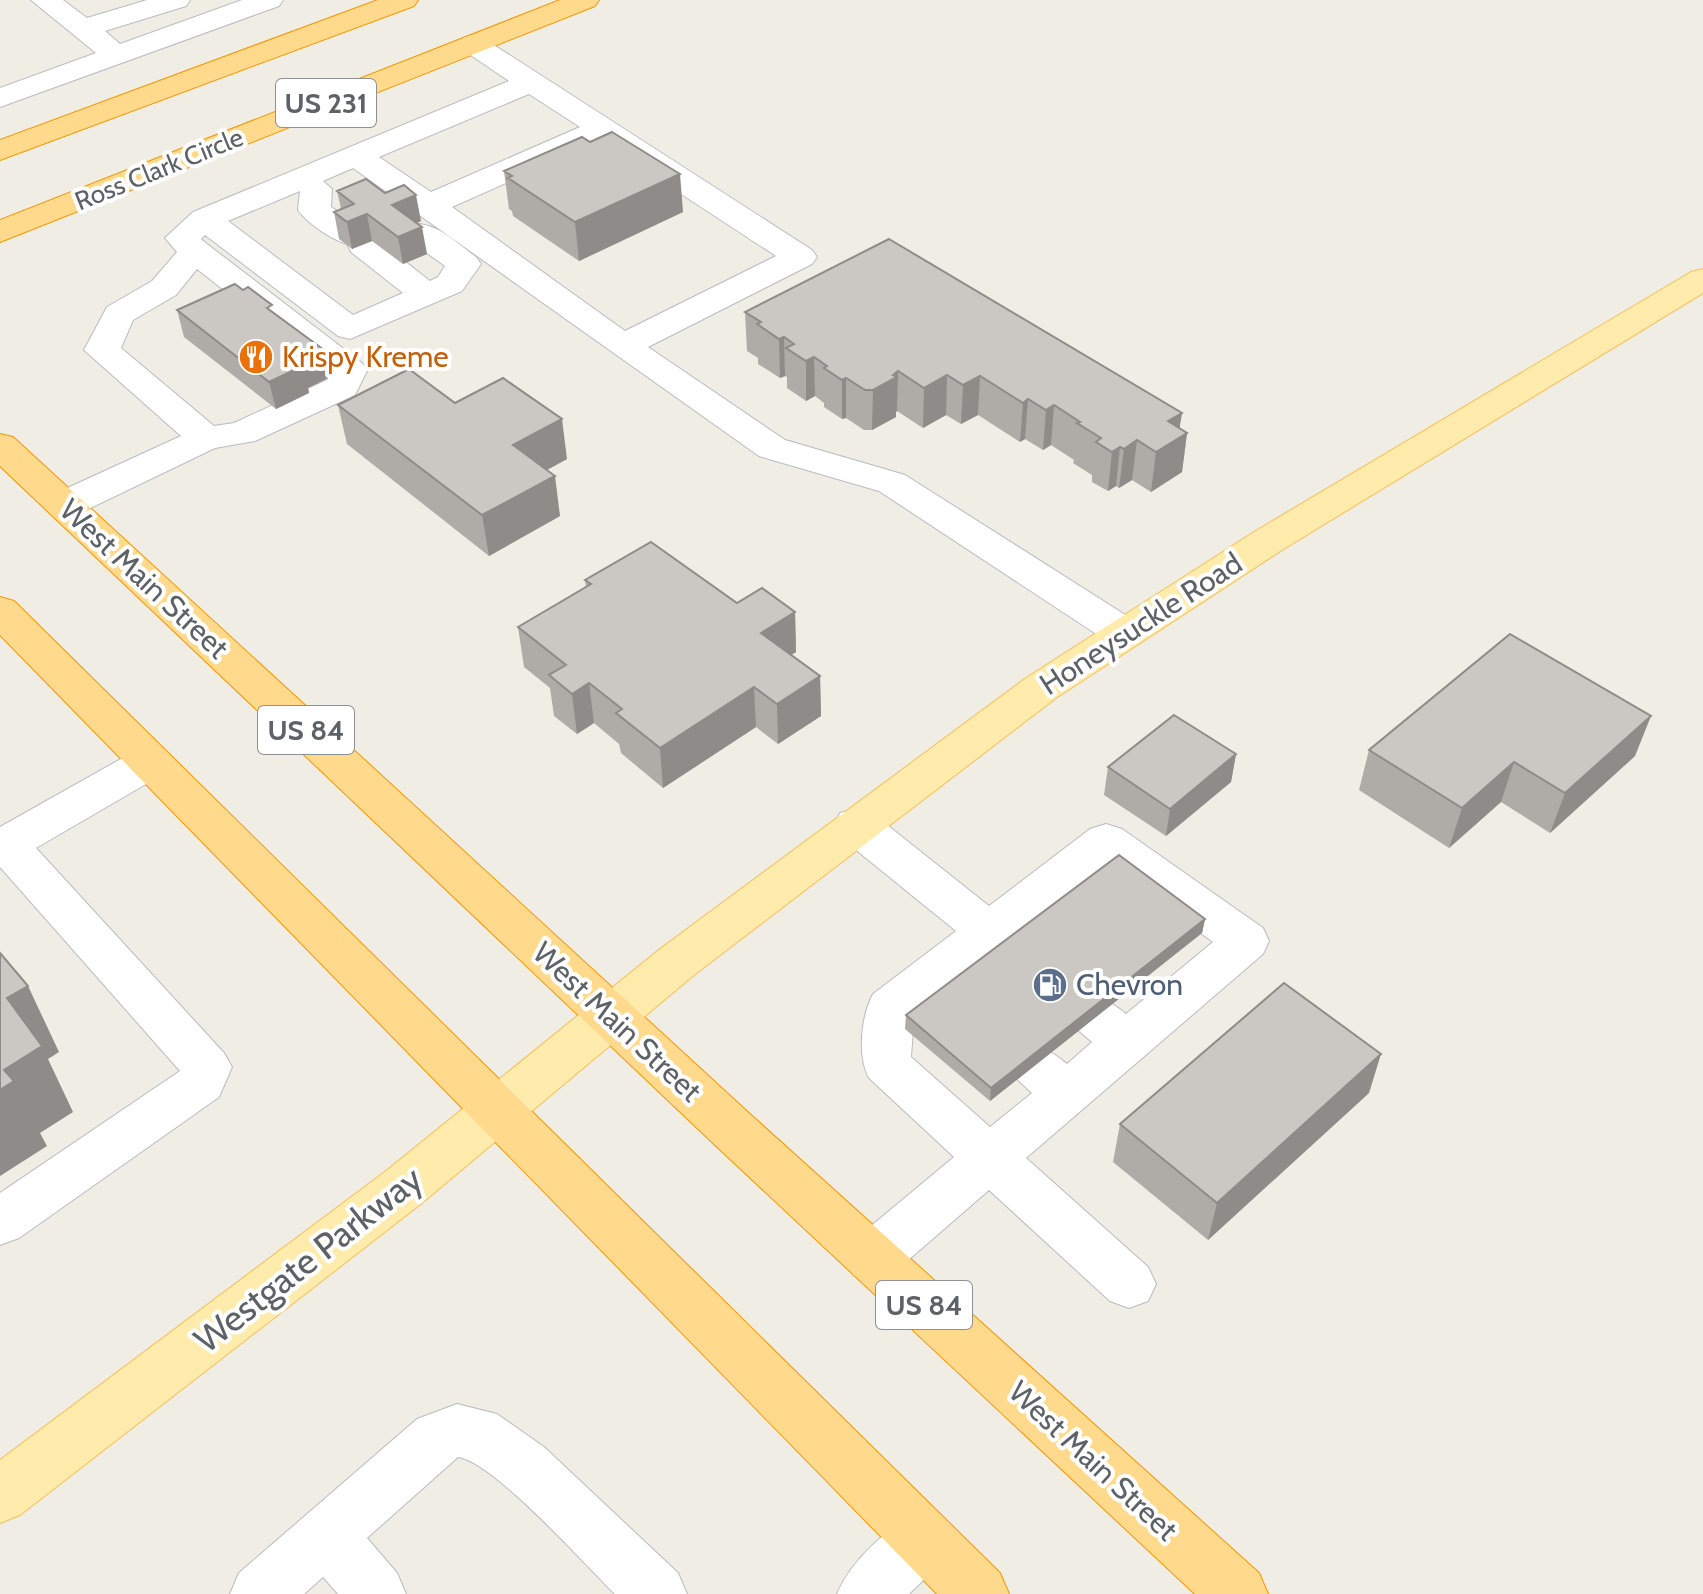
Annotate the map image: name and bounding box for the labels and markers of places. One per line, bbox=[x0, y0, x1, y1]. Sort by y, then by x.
restaurant icon: Krispy Kreme bbox=[237, 338, 275, 376]
place label: Krispy Kreme bbox=[282, 338, 449, 375]
fuel station icon: Chevron bbox=[1031, 966, 1069, 1004]
place label: Chevron bbox=[1076, 966, 1183, 1003]

